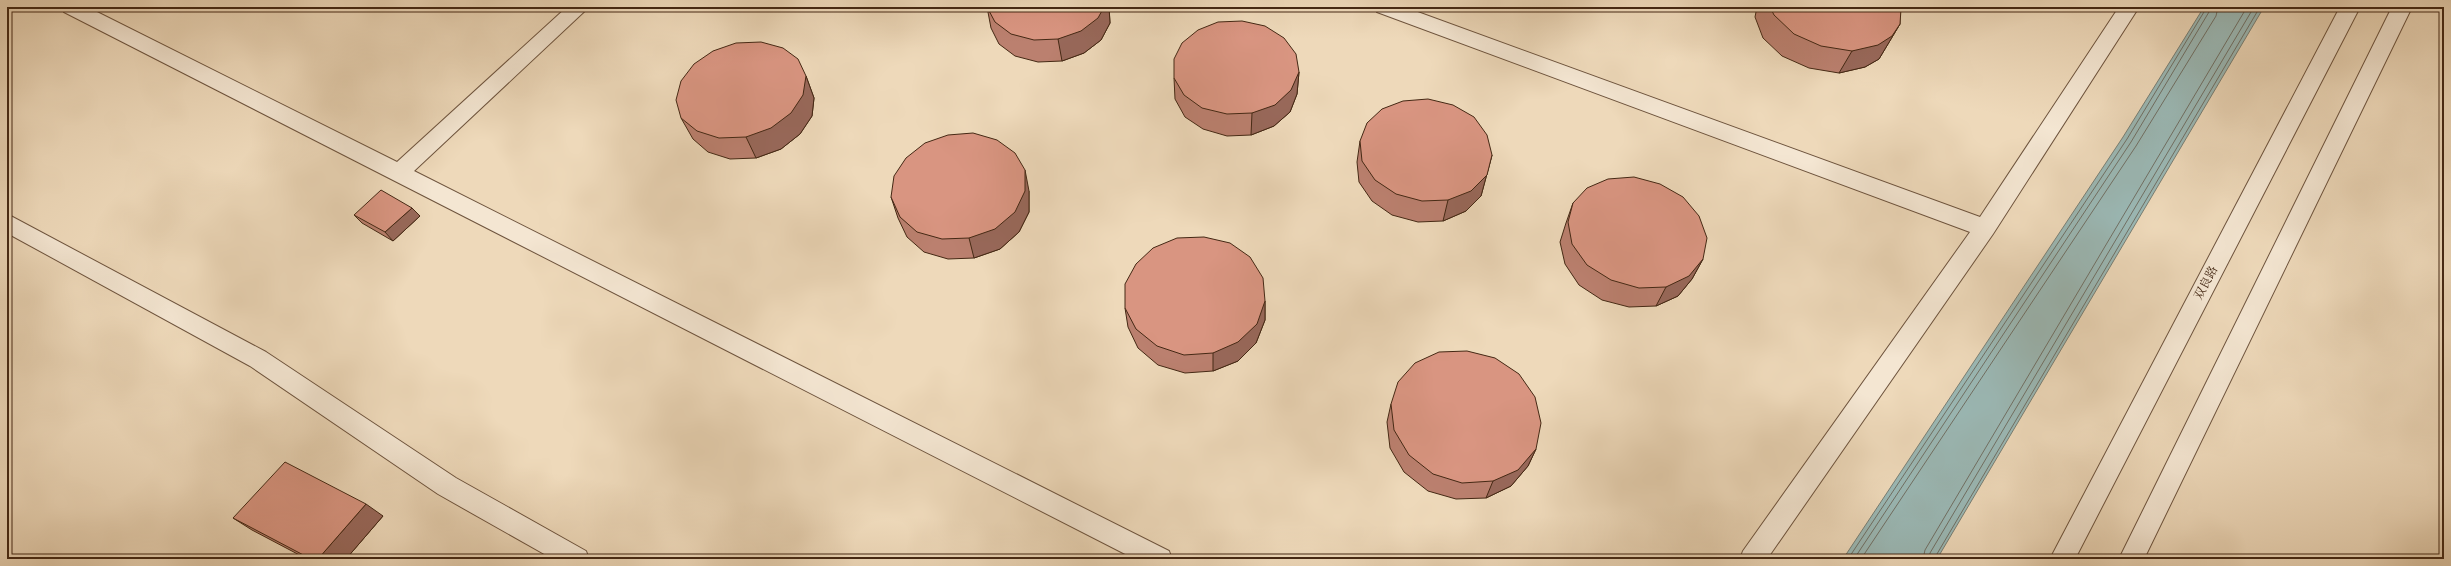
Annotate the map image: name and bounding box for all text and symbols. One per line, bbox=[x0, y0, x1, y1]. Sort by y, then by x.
street label: 双良路 bbox=[2191, 264, 2221, 302]

